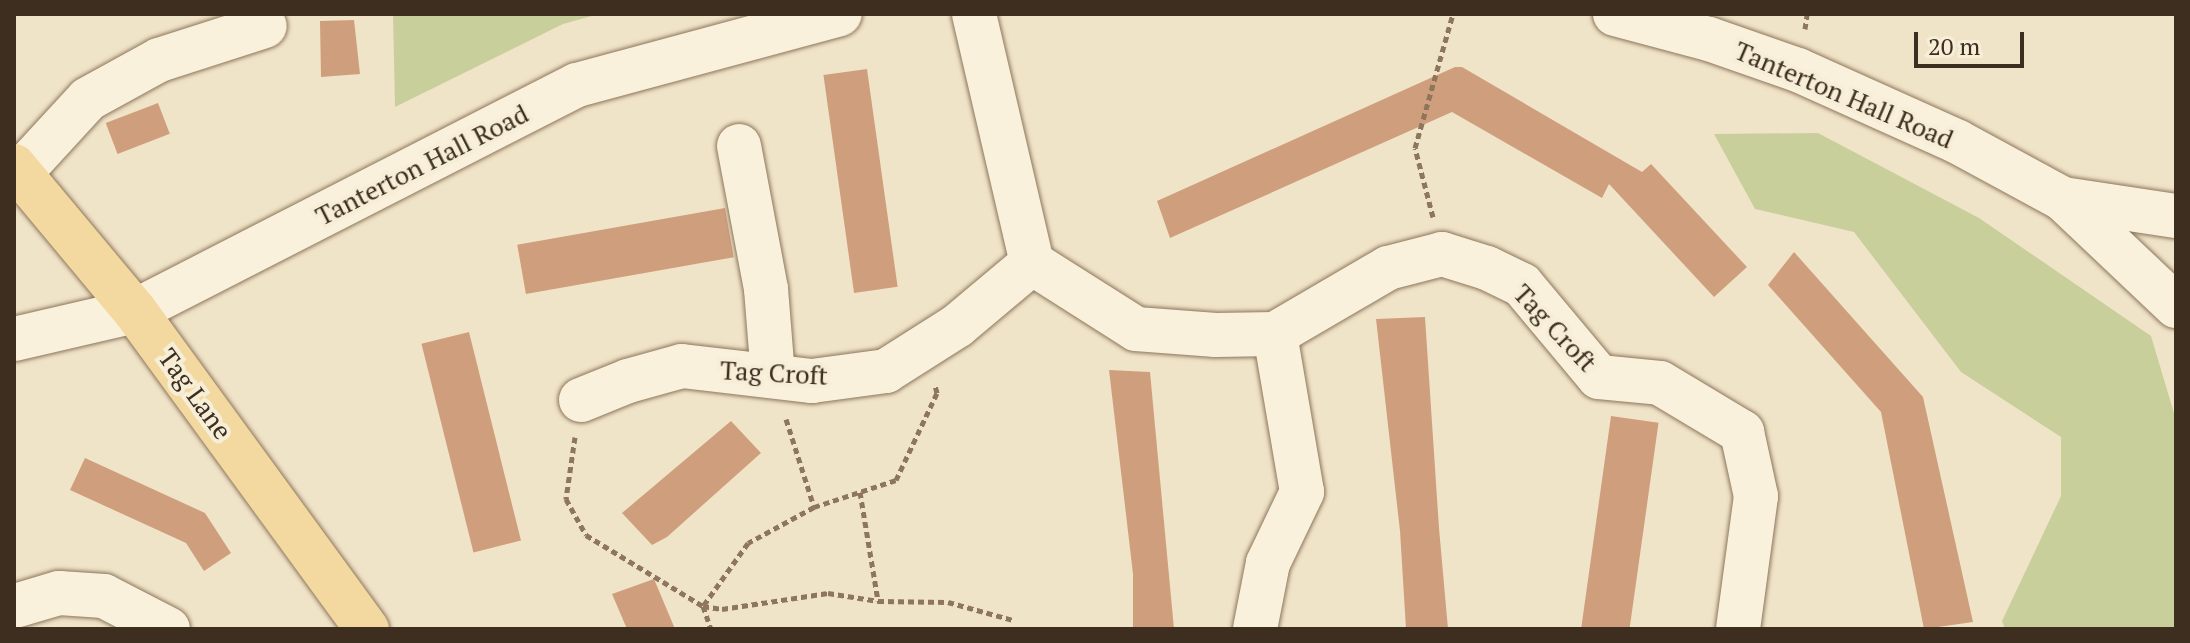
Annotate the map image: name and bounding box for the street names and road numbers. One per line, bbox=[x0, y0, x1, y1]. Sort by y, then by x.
street label: Tanterton Hall Road bbox=[1730, 35, 1958, 155]
street label: Tanterton Hall Road bbox=[310, 98, 534, 232]
street label: Tag Croft bbox=[1507, 278, 1603, 378]
street label: Tag Lane bbox=[152, 343, 238, 445]
street label: Tag Croft bbox=[719, 355, 829, 391]

